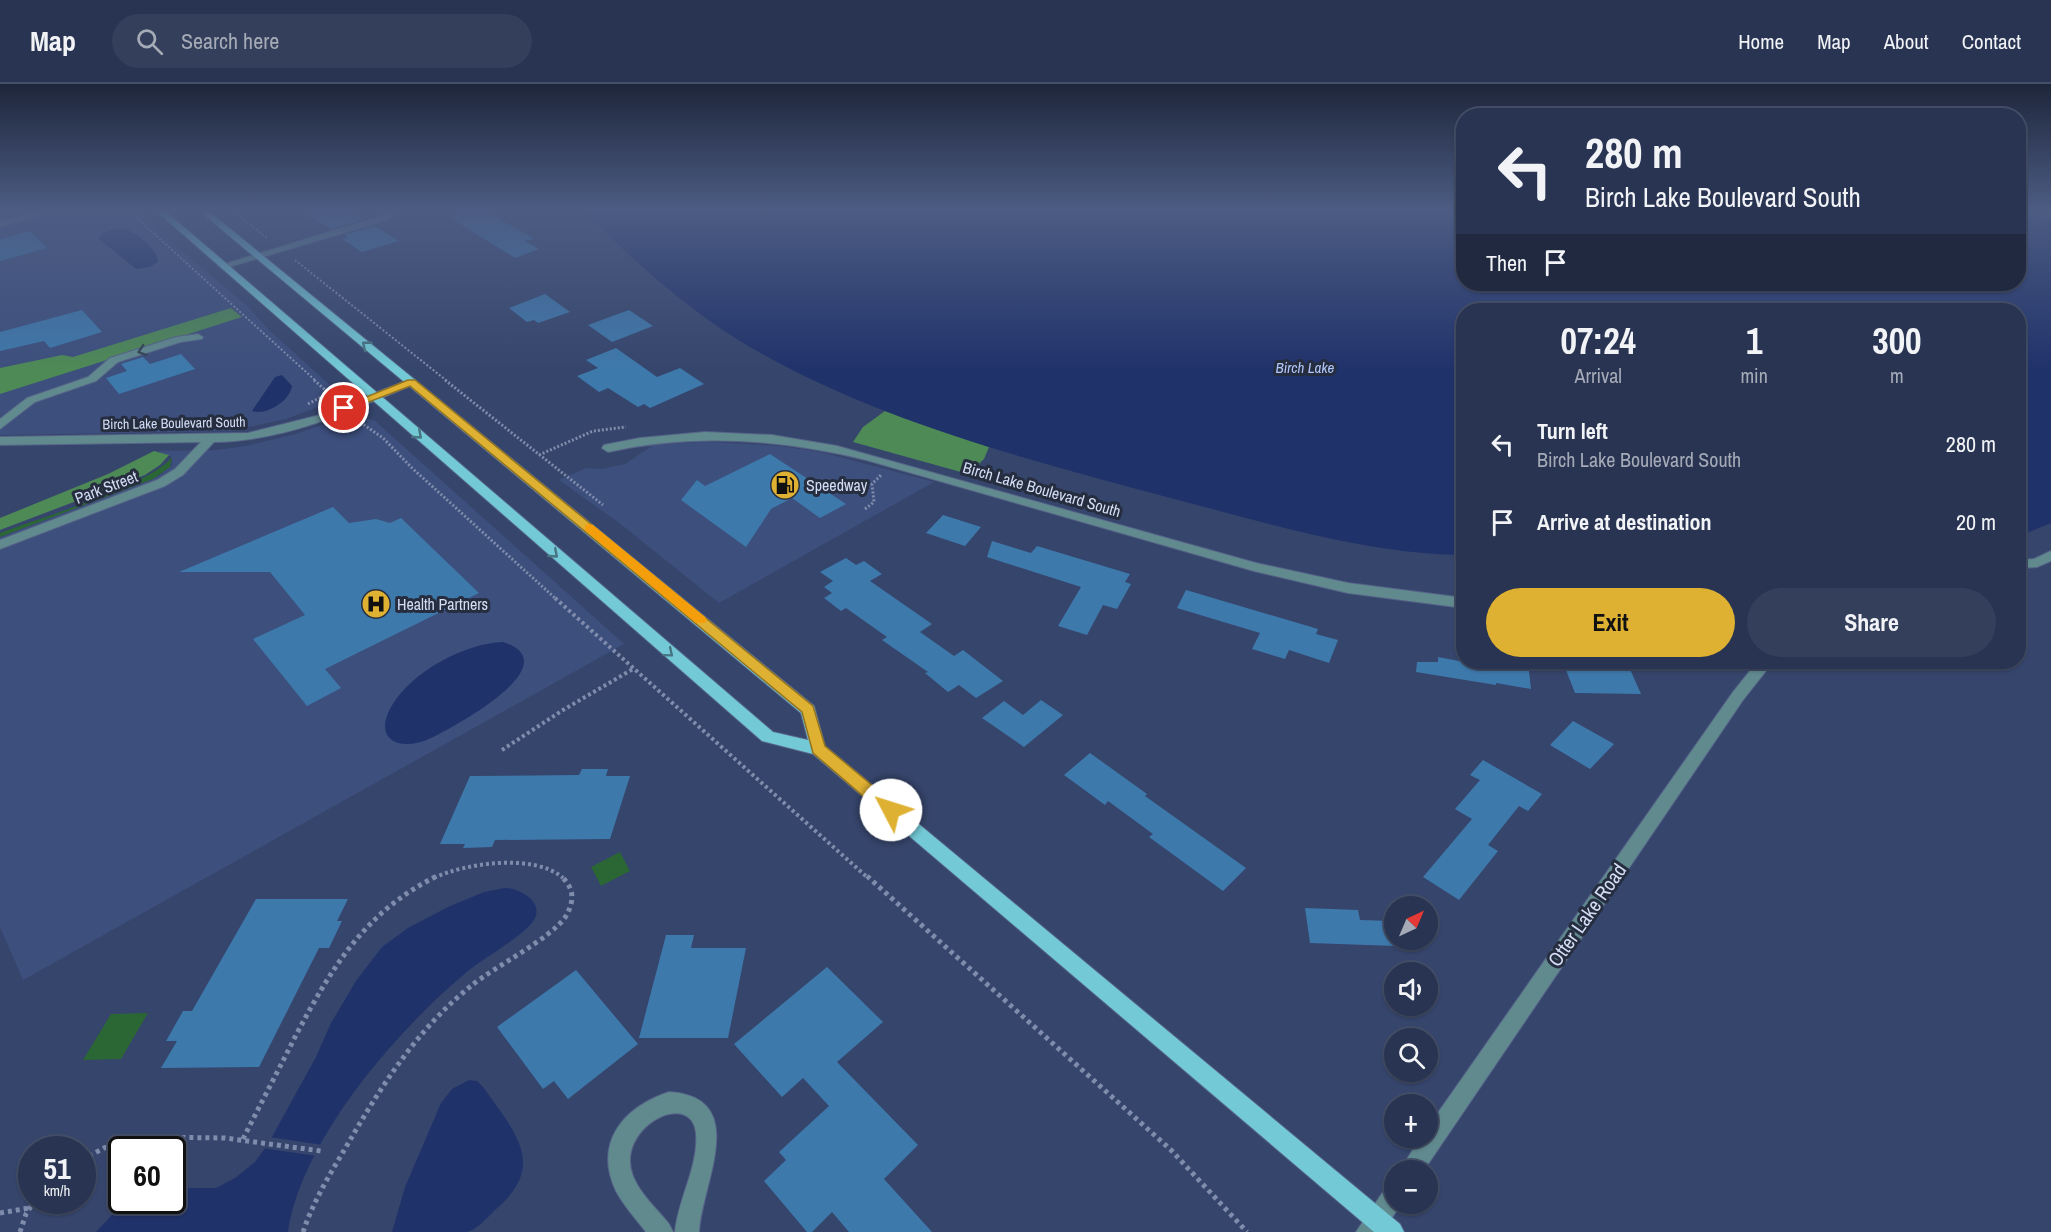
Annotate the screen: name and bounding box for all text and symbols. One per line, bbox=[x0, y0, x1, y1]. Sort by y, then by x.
search box bbox=[112, 14, 532, 68]
text: Map bbox=[30, 22, 76, 60]
icon: search bbox=[133, 25, 166, 58]
text: Search here bbox=[181, 26, 279, 56]
text: Home bbox=[1738, 27, 1784, 56]
text: Map bbox=[1817, 27, 1851, 56]
text: About bbox=[1884, 27, 1929, 56]
text: Contact bbox=[1962, 27, 2021, 56]
text: 280 m bbox=[1585, 125, 1683, 181]
icon: left bbox=[1486, 132, 1564, 210]
text: Birch Lake Boulevard South bbox=[1585, 179, 1861, 215]
icon: arrive bbox=[1539, 246, 1572, 279]
text: Then bbox=[1486, 248, 1527, 278]
text: 07:24 bbox=[1560, 317, 1636, 365]
text: 1 bbox=[1746, 317, 1762, 365]
text: 300 bbox=[1872, 317, 1922, 365]
one-way arrow bbox=[362, 341, 373, 352]
one-way arrow bbox=[137, 344, 148, 356]
water label: Birch Lake bbox=[1276, 357, 1335, 378]
text: Arrival bbox=[1575, 362, 1622, 389]
text: min bbox=[1740, 362, 1768, 389]
text: m bbox=[1890, 362, 1904, 389]
pin bbox=[318, 382, 369, 433]
icon: arrive bbox=[327, 391, 360, 424]
street label: Birch Lake Boulevard South bbox=[102, 413, 246, 433]
text: Turn left bbox=[1537, 416, 1608, 446]
one-way arrow bbox=[411, 428, 422, 439]
icon: left bbox=[1486, 428, 1519, 461]
text: 280 m bbox=[1946, 429, 1996, 459]
text: Birch Lake Boulevard South bbox=[1537, 446, 1741, 473]
street label: Birch Lake Boulevard South bbox=[960, 456, 1124, 522]
street label: Park Street bbox=[71, 465, 141, 509]
fuel station icon: Speedway bbox=[769, 469, 801, 501]
place label: Speedway bbox=[806, 474, 868, 496]
icon: arrive bbox=[1486, 506, 1519, 539]
text: Arrive at destination bbox=[1537, 507, 1711, 537]
text: 20 m bbox=[1956, 507, 1996, 537]
one-way arrow bbox=[547, 546, 558, 557]
hospital icon: Health Partners bbox=[360, 588, 392, 620]
button: Exit bbox=[1486, 588, 1735, 657]
button: Share bbox=[1747, 588, 1996, 657]
place label: Health Partners bbox=[397, 593, 488, 615]
one-way arrow bbox=[662, 646, 673, 657]
position arrow bbox=[859, 778, 923, 842]
street label: Otter Lake Road bbox=[1541, 858, 1632, 972]
north arrow bbox=[1384, 896, 1438, 950]
map controls bbox=[1384, 896, 1438, 1214]
button: sound bbox=[1384, 962, 1438, 1016]
button: search bbox=[1384, 1028, 1438, 1082]
button: + bbox=[1384, 1094, 1438, 1148]
speed limit sign: 60 bbox=[108, 1136, 186, 1214]
text: 51 bbox=[43, 1148, 71, 1188]
button: − bbox=[1384, 1160, 1438, 1214]
text: km/h bbox=[44, 1180, 70, 1201]

